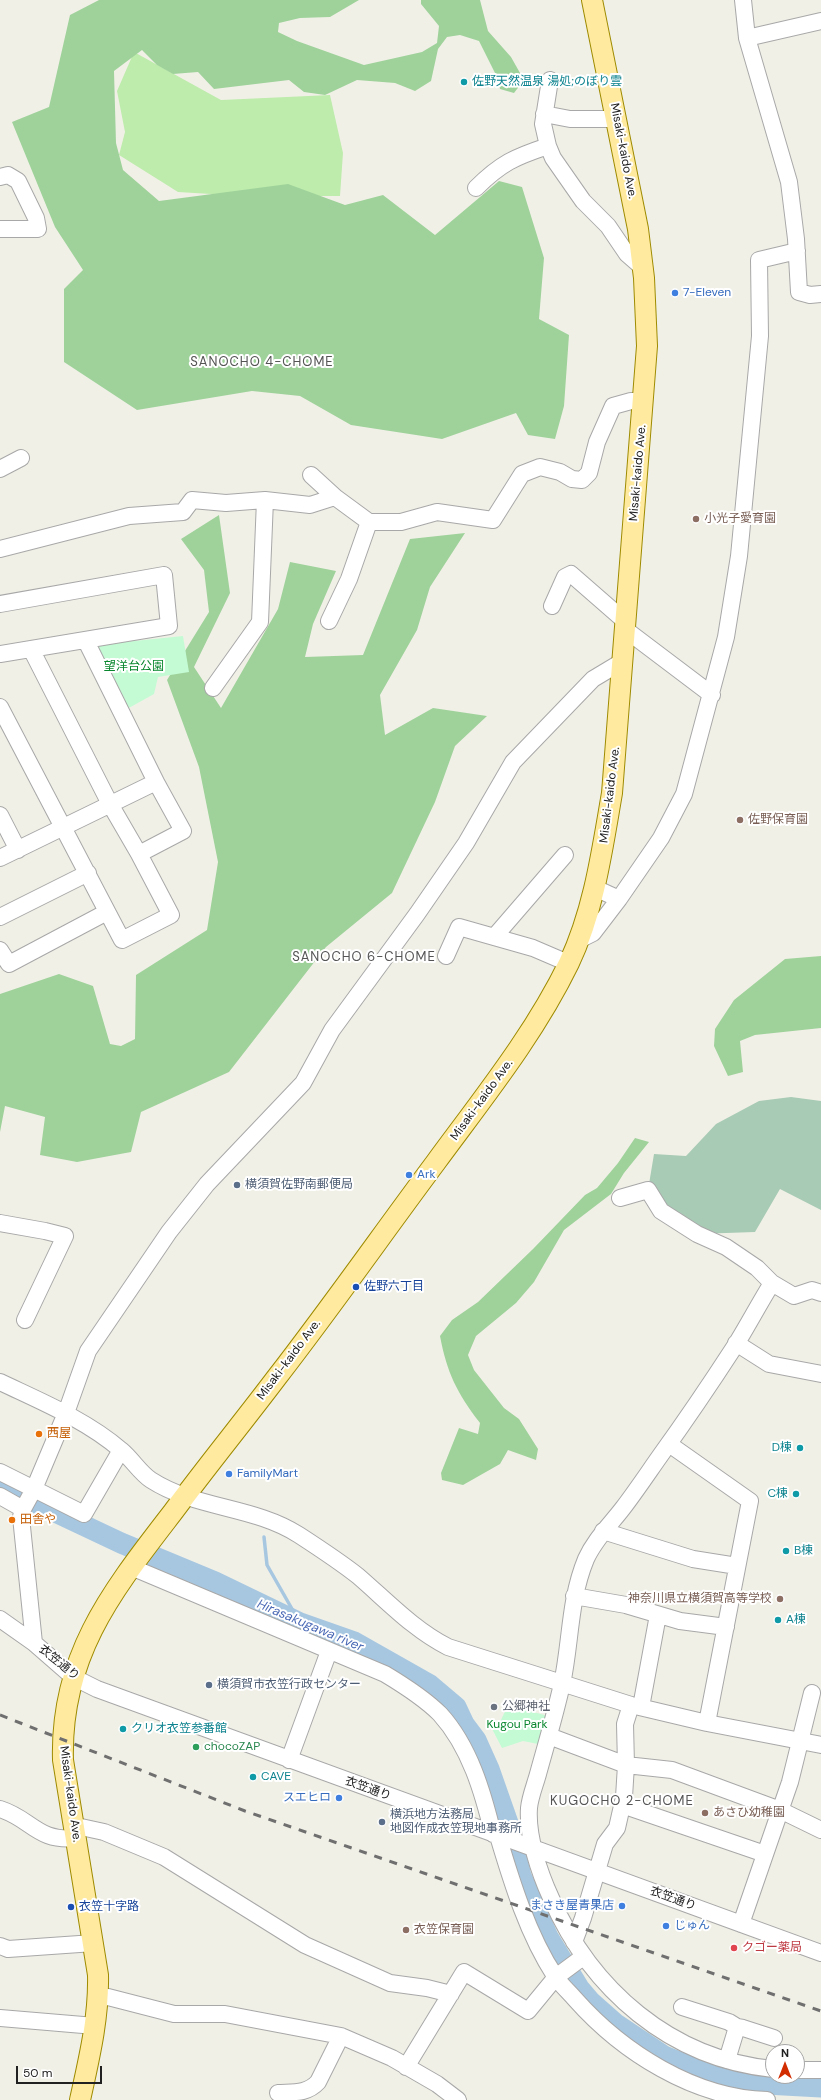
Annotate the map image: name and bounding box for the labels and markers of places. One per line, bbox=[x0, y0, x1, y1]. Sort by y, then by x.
place label: 佐野天然温泉 湯処;のぼり雲 bbox=[472, 75, 622, 89]
marker: 佐野天然温泉 湯処;のぼり雲 bbox=[459, 77, 469, 87]
place label: 7-Eleven bbox=[683, 286, 731, 300]
marker: 7-Eleven bbox=[670, 288, 680, 298]
place label: 小光子愛育園 bbox=[704, 512, 776, 526]
marker: 小光子愛育園 bbox=[691, 514, 701, 524]
place label: 佐野保育園 bbox=[748, 813, 808, 827]
marker: 佐野保育園 bbox=[735, 815, 745, 825]
place label: Ark bbox=[417, 1168, 435, 1182]
marker: Ark bbox=[404, 1170, 414, 1180]
place label: 横須賀佐野南郵便局 bbox=[245, 1178, 353, 1192]
marker: 横須賀佐野南郵便局 bbox=[232, 1180, 242, 1190]
place label: 佐野六丁目 bbox=[364, 1280, 424, 1294]
marker: 佐野六丁目 bbox=[351, 1282, 361, 1292]
place label: 西屋 bbox=[47, 1427, 71, 1441]
marker: 西屋 bbox=[34, 1429, 44, 1439]
place label: D棟 bbox=[772, 1441, 792, 1455]
marker: D棟 bbox=[795, 1443, 805, 1453]
place label: FamilyMart bbox=[237, 1467, 298, 1481]
marker: FamilyMart bbox=[224, 1469, 234, 1479]
place label: C棟 bbox=[767, 1487, 788, 1501]
marker: C棟 bbox=[791, 1489, 801, 1499]
place label: 田舎や bbox=[20, 1513, 56, 1527]
marker: 田舎や bbox=[7, 1515, 17, 1525]
place label: B棟 bbox=[794, 1544, 813, 1558]
marker: B棟 bbox=[781, 1546, 791, 1556]
place label: 神奈川県立横須賀高等学校 bbox=[628, 1592, 772, 1606]
marker: 神奈川県立横須賀高等学校 bbox=[775, 1594, 785, 1604]
place label: A棟 bbox=[786, 1613, 806, 1627]
marker: A棟 bbox=[773, 1615, 783, 1625]
place label: 横須賀市衣笠行政センター bbox=[217, 1678, 361, 1692]
marker: 横須賀市衣笠行政センター bbox=[204, 1680, 214, 1690]
place label: 公郷神社 bbox=[502, 1700, 550, 1714]
marker: 公郷神社 bbox=[489, 1702, 499, 1712]
place label: クリオ衣笠参番館 bbox=[131, 1722, 227, 1736]
marker: クリオ衣笠参番館 bbox=[118, 1724, 128, 1734]
place label: chocoZAP bbox=[204, 1740, 260, 1754]
marker: chocoZAP bbox=[191, 1742, 201, 1752]
place label: CAVE bbox=[261, 1770, 291, 1784]
marker: CAVE bbox=[248, 1772, 258, 1782]
place label: スエヒロ bbox=[283, 1791, 331, 1805]
marker: スエヒロ bbox=[334, 1793, 344, 1803]
place label: あさひ幼稚園 bbox=[713, 1806, 785, 1820]
place label: 横浜地方法務局 地図作成衣笠現地事務所 bbox=[390, 1808, 522, 1836]
marker: あさひ幼稚園 bbox=[700, 1808, 710, 1818]
marker: 横浜地方法務局 地図作成衣笠現地事務所 bbox=[377, 1817, 387, 1827]
place label: まさき屋青果店 bbox=[530, 1899, 614, 1913]
place label: 衣笠十字路 bbox=[79, 1900, 139, 1914]
marker: まさき屋青果店 bbox=[617, 1901, 627, 1911]
marker: 衣笠十字路 bbox=[66, 1902, 76, 1912]
place label: じゅん bbox=[674, 1919, 710, 1933]
marker: じゅん bbox=[661, 1921, 671, 1931]
place label: 衣笠保育園 bbox=[414, 1923, 474, 1937]
marker: 衣笠保育園 bbox=[401, 1925, 411, 1935]
place label: クゴー薬局 bbox=[742, 1941, 802, 1955]
marker: クゴー薬局 bbox=[729, 1943, 739, 1953]

